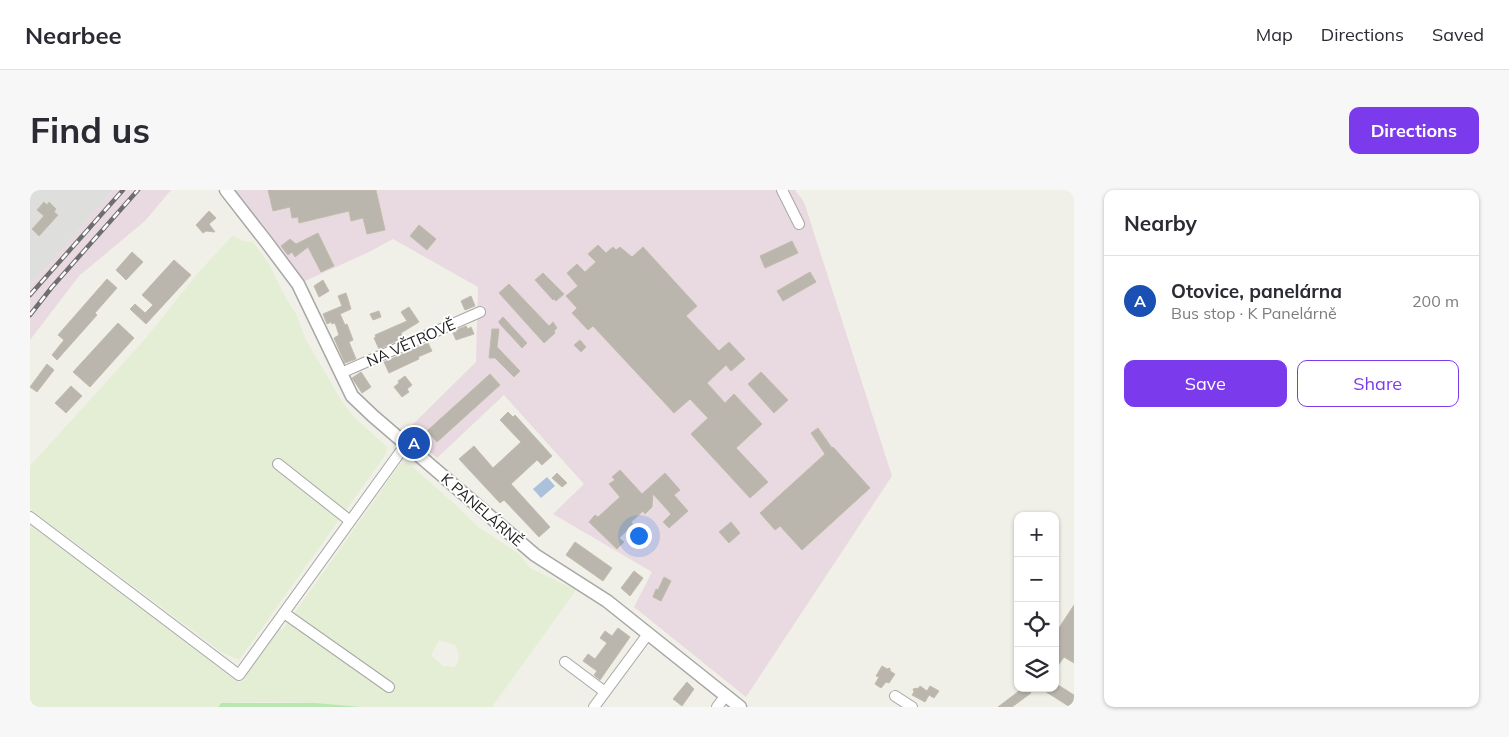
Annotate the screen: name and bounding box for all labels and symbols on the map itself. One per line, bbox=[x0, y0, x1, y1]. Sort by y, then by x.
street label: NA VĚTROVĚ bbox=[363, 314, 458, 371]
pin: A bbox=[398, 424, 430, 462]
street label: K PANELÁRNĚ bbox=[437, 469, 527, 551]
your location bbox=[626, 523, 652, 549]

